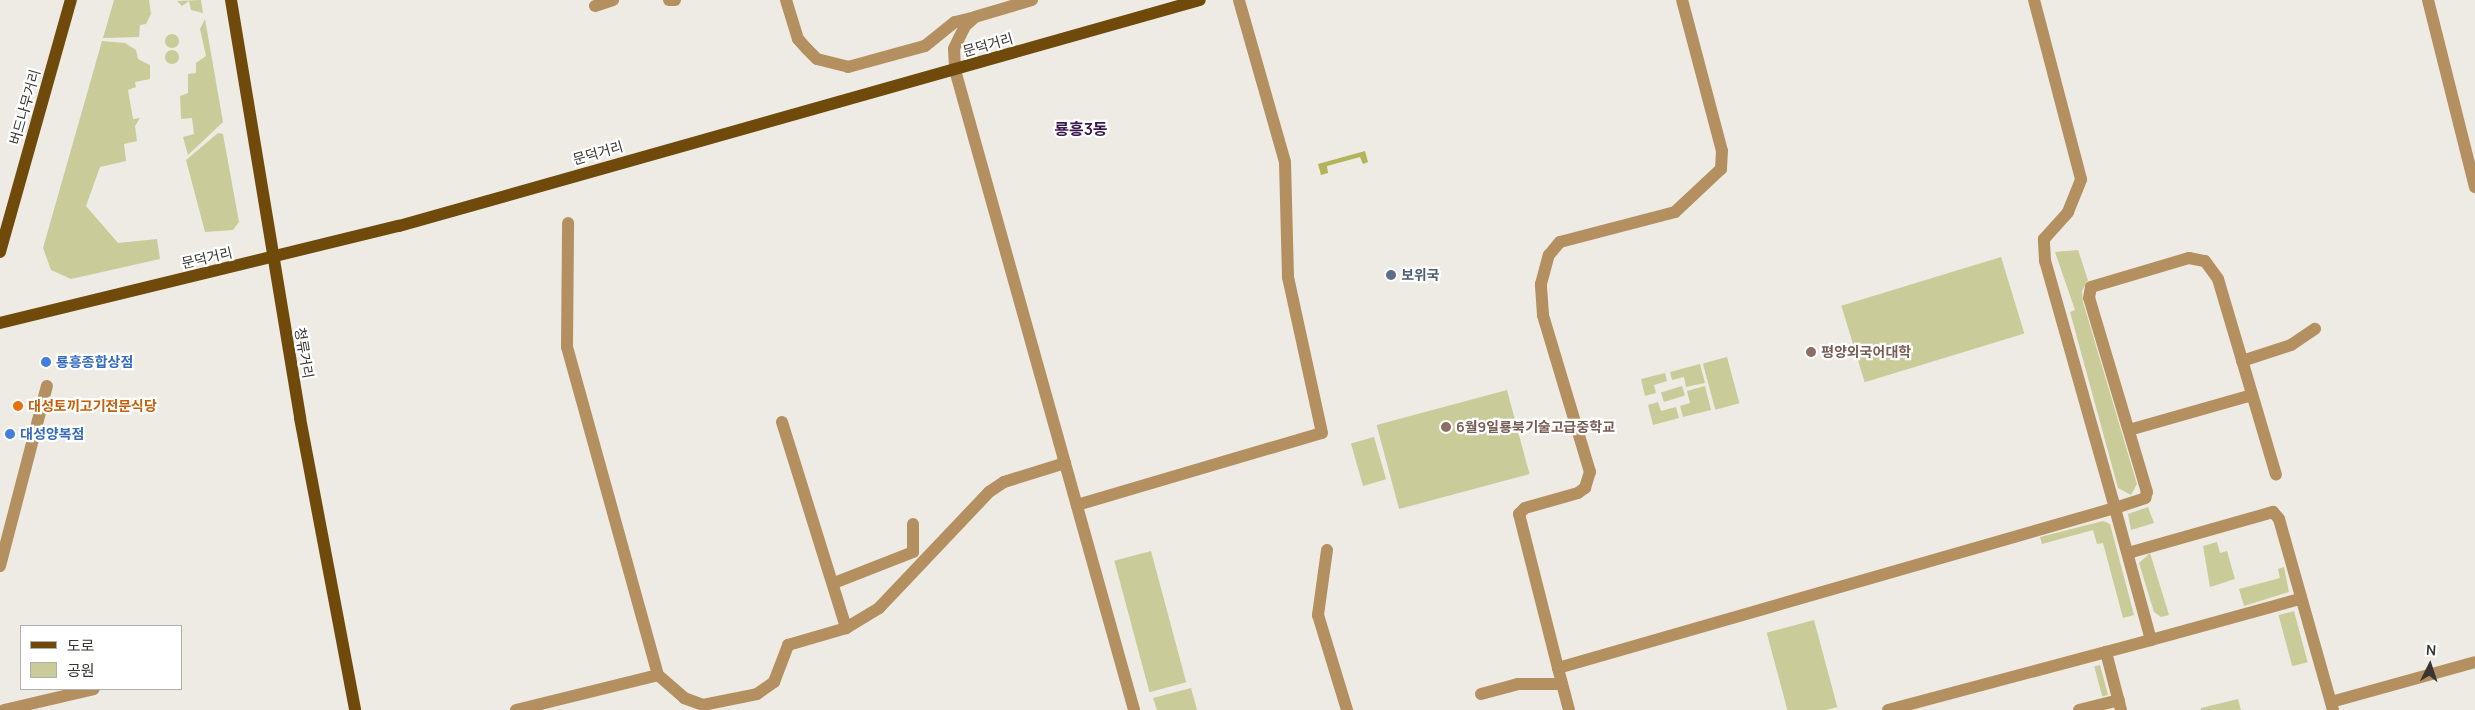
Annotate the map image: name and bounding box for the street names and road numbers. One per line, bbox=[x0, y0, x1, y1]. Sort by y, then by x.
street label: 문덕거리 bbox=[961, 30, 1015, 60]
street label: 버드나무거리 bbox=[6, 68, 44, 146]
street label: 문덕거리 bbox=[571, 138, 625, 168]
street label: 문덕거리 bbox=[180, 244, 234, 272]
street label: 청류거리 bbox=[291, 326, 317, 380]

